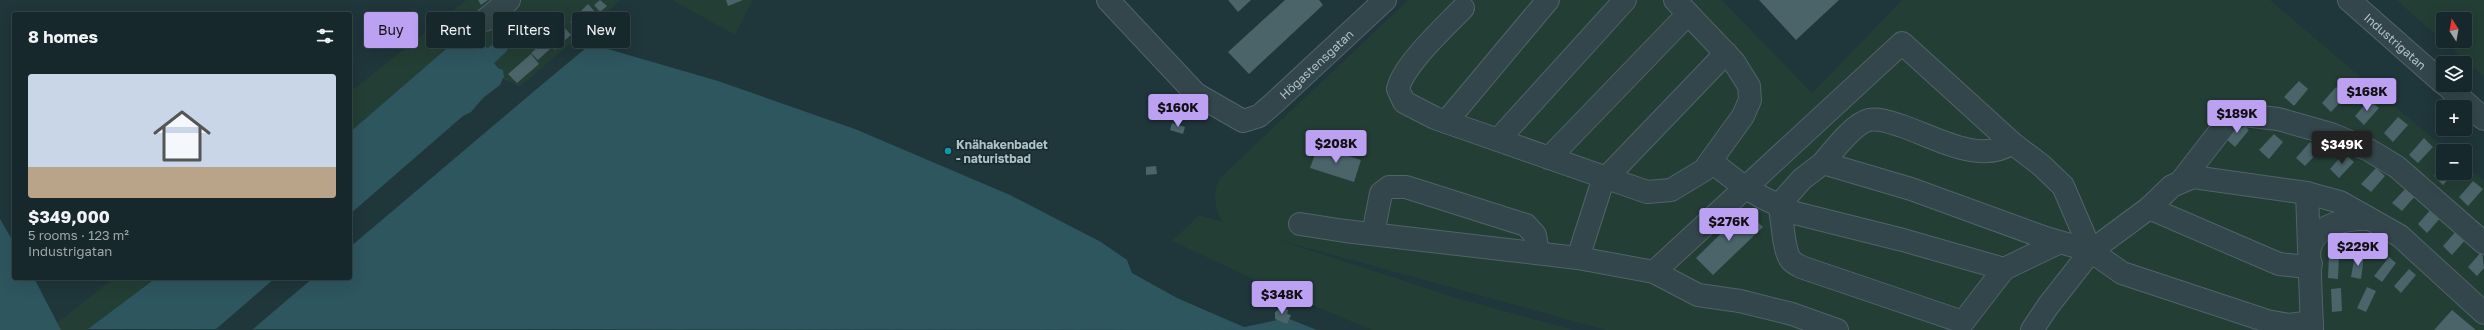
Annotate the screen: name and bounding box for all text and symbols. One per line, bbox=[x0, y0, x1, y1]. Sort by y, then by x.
street label: Industrigatan bbox=[2361, 10, 2430, 72]
chip: Buy bbox=[364, 12, 418, 48]
chip: Rent bbox=[426, 12, 485, 48]
chip: Filters bbox=[493, 12, 564, 48]
chip: New bbox=[572, 12, 630, 48]
north arrow bbox=[2436, 12, 2472, 48]
map controls bbox=[2436, 12, 2472, 180]
icon: filters bbox=[314, 25, 336, 47]
text: 8 homes bbox=[28, 26, 98, 47]
street label: Högastensgatan bbox=[1276, 26, 1356, 102]
button: layers bbox=[2436, 56, 2472, 92]
pin: $168K bbox=[2339, 78, 2395, 112]
text: $168K bbox=[2346, 83, 2388, 99]
pin: $160K bbox=[1150, 94, 1206, 128]
text: $160K bbox=[1157, 99, 1199, 115]
icon: home bbox=[146, 100, 218, 172]
pin: $189K bbox=[2209, 100, 2265, 134]
button: + bbox=[2436, 100, 2472, 136]
text: $189K bbox=[2216, 105, 2258, 121]
pin: $208K bbox=[1308, 130, 1364, 164]
pin: $349K bbox=[2314, 131, 2370, 165]
text: $208K bbox=[1315, 135, 1357, 151]
text: $349K bbox=[2321, 136, 2363, 152]
place label: Knähakenbadet - naturistbad bbox=[956, 137, 1048, 166]
button: − bbox=[2436, 144, 2472, 180]
marker: Knähakenbadet - naturistbad bbox=[943, 146, 953, 156]
text: $349,000 bbox=[28, 206, 110, 227]
pin: $276K bbox=[1701, 208, 1757, 242]
text: $276K bbox=[1708, 213, 1750, 229]
text: 5 rooms · 123 m² bbox=[28, 227, 129, 243]
pin: $229K bbox=[2330, 233, 2386, 267]
text: $229K bbox=[2337, 238, 2379, 254]
text: Industrigatan bbox=[28, 243, 112, 259]
pin: $348K bbox=[1254, 281, 1310, 315]
text: $348K bbox=[1261, 286, 1303, 302]

